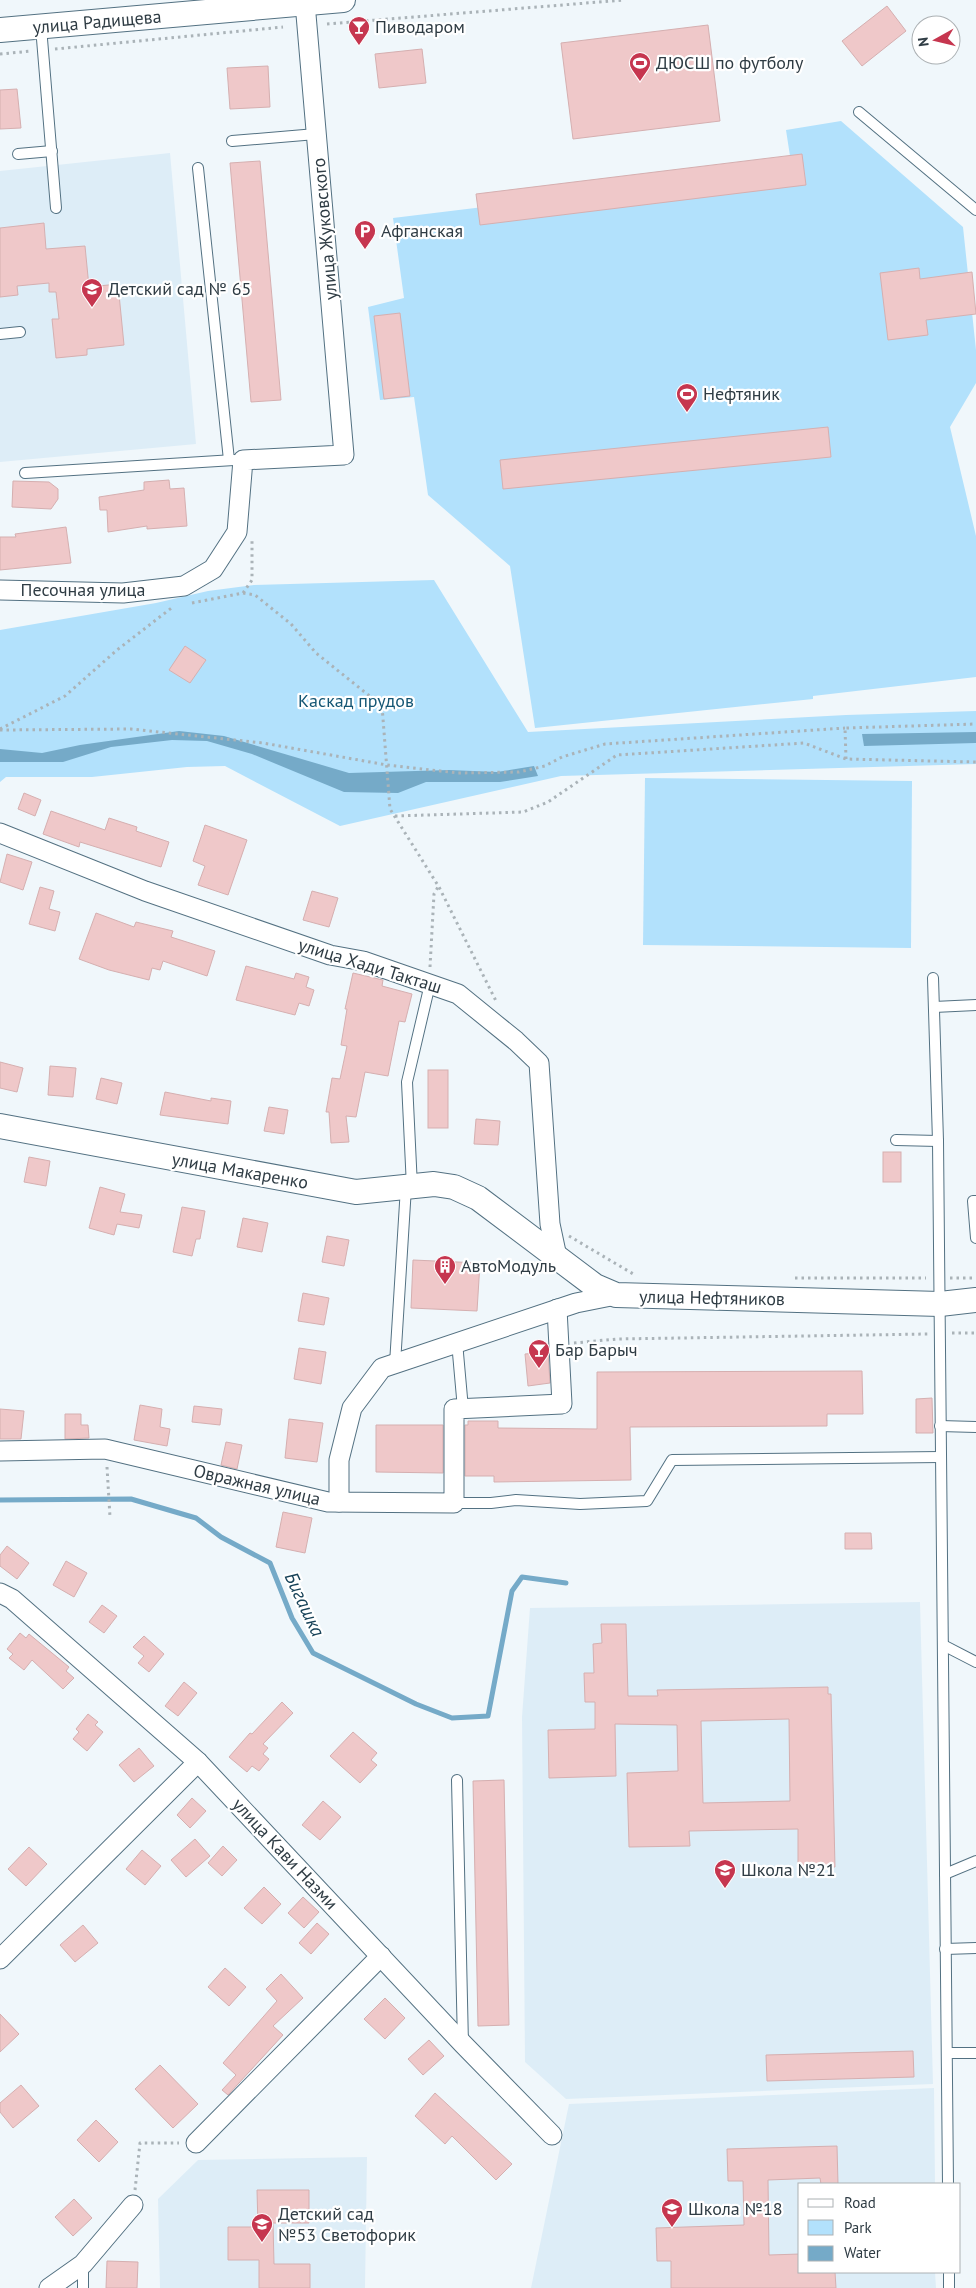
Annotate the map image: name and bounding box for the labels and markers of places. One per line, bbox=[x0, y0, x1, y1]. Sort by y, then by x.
bar icon: Пиводаром bbox=[347, 15, 371, 46]
place label: Пиводаром bbox=[375, 15, 465, 38]
sports icon: ДЮСШ по футболу bbox=[628, 51, 652, 82]
place label: ДЮСШ по футболу bbox=[656, 51, 804, 74]
parking icon: Афганская bbox=[353, 219, 377, 250]
place label: Афганская bbox=[381, 219, 463, 242]
school or university icon: Детский сад № 65 bbox=[80, 277, 104, 308]
place label: Детский сад № 65 bbox=[108, 277, 251, 300]
sports icon: Нефтяник bbox=[675, 382, 699, 413]
place label: Нефтяник bbox=[703, 382, 780, 405]
building icon: АвтоМодуль bbox=[433, 1254, 457, 1285]
place label: АвтоМодуль bbox=[461, 1254, 556, 1277]
bar icon: Бар Барыч bbox=[527, 1338, 551, 1369]
place label: Бар Барыч bbox=[555, 1338, 638, 1361]
school or university icon: Школа №21 bbox=[713, 1858, 737, 1889]
place label: Школа №21 bbox=[741, 1858, 836, 1881]
school or university icon: Школа №18 bbox=[660, 2197, 684, 2228]
place label: Школа №18 bbox=[688, 2197, 783, 2220]
place label: Детский сад №53 Светофорик bbox=[278, 2202, 416, 2246]
school or university icon: Детский сад №53 Светофорик bbox=[250, 2212, 274, 2243]

